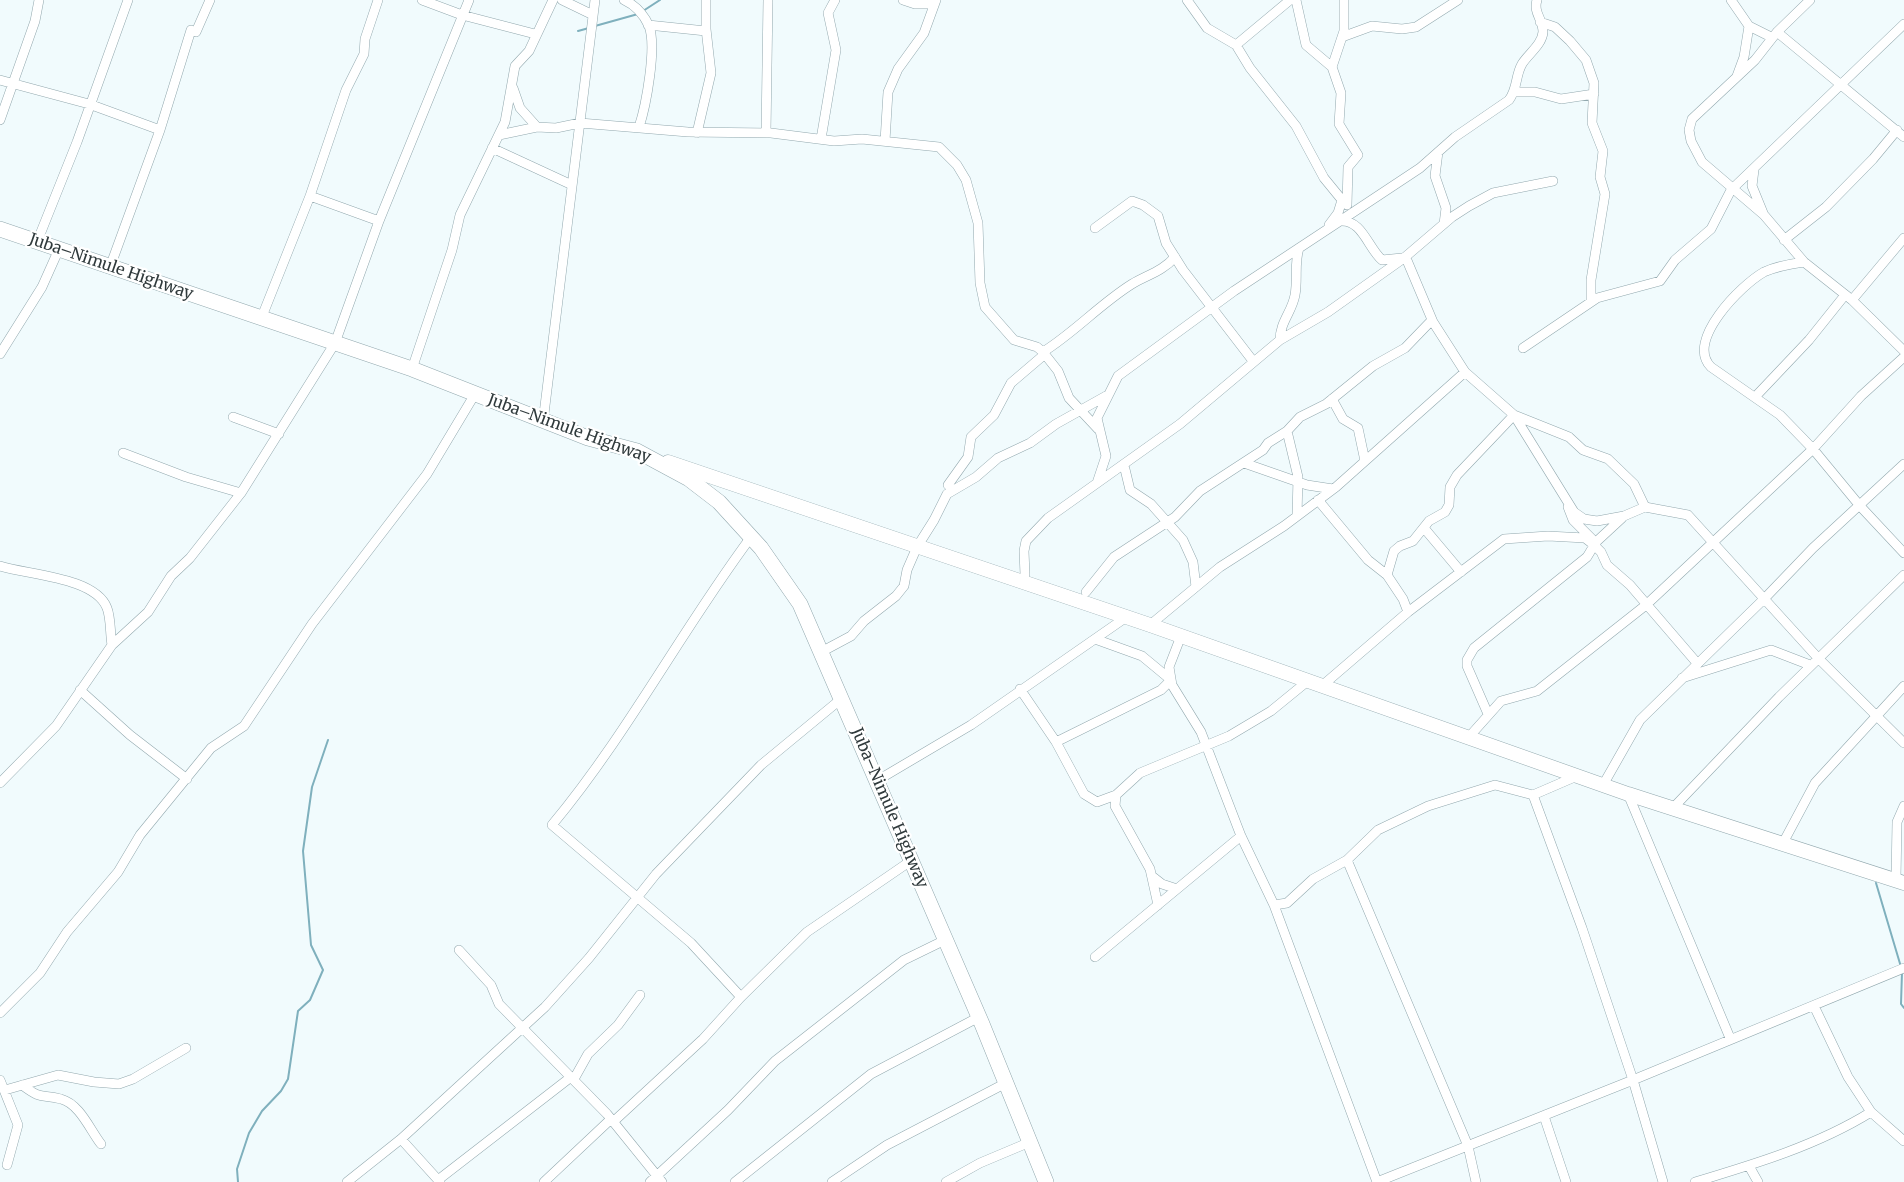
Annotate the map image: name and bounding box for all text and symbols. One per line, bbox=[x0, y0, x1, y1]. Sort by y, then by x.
street label: Juba–Nimule Highway bbox=[26, 230, 196, 304]
street label: Juba–Nimule Highway bbox=[485, 390, 653, 468]
street label: Juba–Nimule Highway bbox=[846, 725, 932, 891]

